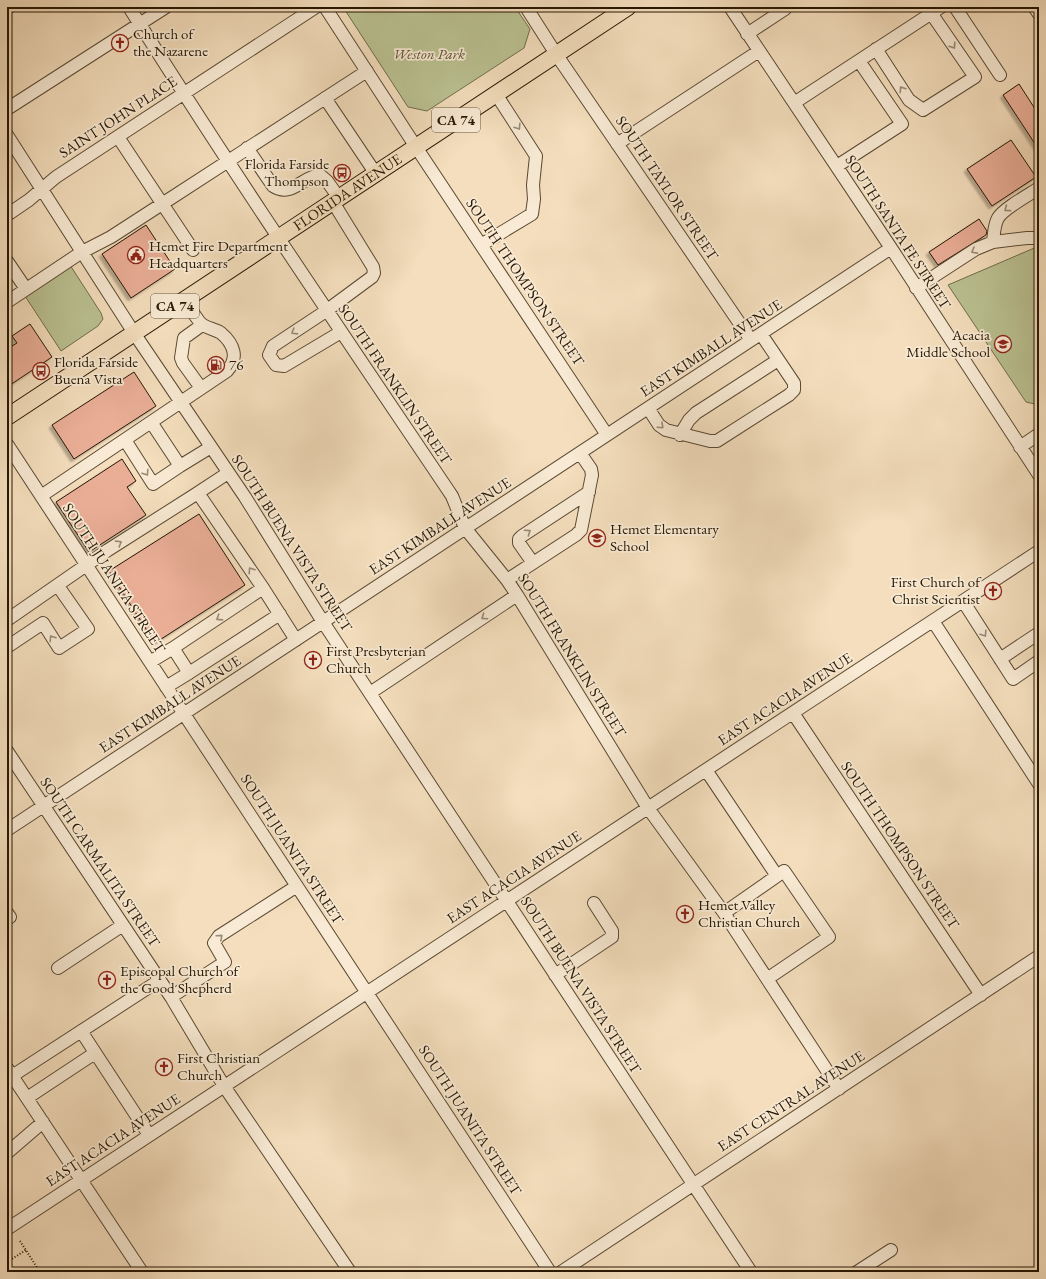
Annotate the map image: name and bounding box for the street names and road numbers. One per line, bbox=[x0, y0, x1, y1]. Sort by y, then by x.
street label: SAINT JOHN PLACE bbox=[55, 71, 181, 162]
road number: CA 74 bbox=[432, 108, 480, 132]
street label: SOUTH TAYLOR STREET bbox=[612, 112, 723, 264]
street label: FLORIDA AVENUE bbox=[289, 149, 406, 235]
street label: SOUTH SANTA FE STREET bbox=[841, 151, 956, 313]
street label: SOUTH THOMPSON STREET bbox=[462, 194, 589, 370]
road number: CA 74 bbox=[151, 294, 199, 318]
street label: EAST KIMBALL AVENUE bbox=[636, 294, 786, 401]
street label: SOUTH FRANKLIN STREET bbox=[335, 300, 457, 468]
street label: SOUTH BUENA VISTA STREET bbox=[228, 451, 357, 636]
street label: EAST KIMBALL AVENUE bbox=[365, 472, 515, 579]
street label: SOUTH JUANITA STREET bbox=[59, 499, 171, 657]
street label: SOUTH FRANKLIN STREET bbox=[514, 569, 631, 741]
street label: EAST ACACIA AVENUE bbox=[714, 648, 856, 749]
street label: EAST KIMBALL AVENUE bbox=[95, 650, 245, 757]
street label: SOUTH THOMPSON STREET bbox=[837, 757, 964, 933]
street label: SOUTH JUANITA STREET bbox=[237, 770, 349, 928]
street label: SOUTH CARMALITA STREET bbox=[36, 773, 165, 951]
street label: EAST ACACIA AVENUE bbox=[443, 826, 585, 927]
street label: SOUTH BUENA VISTA STREET bbox=[517, 893, 646, 1078]
street label: SOUTH JUANITA STREET bbox=[415, 1041, 527, 1199]
street label: EAST CENTRAL AVENUE bbox=[714, 1046, 868, 1155]
street label: EAST ACACIA AVENUE bbox=[42, 1089, 184, 1190]

